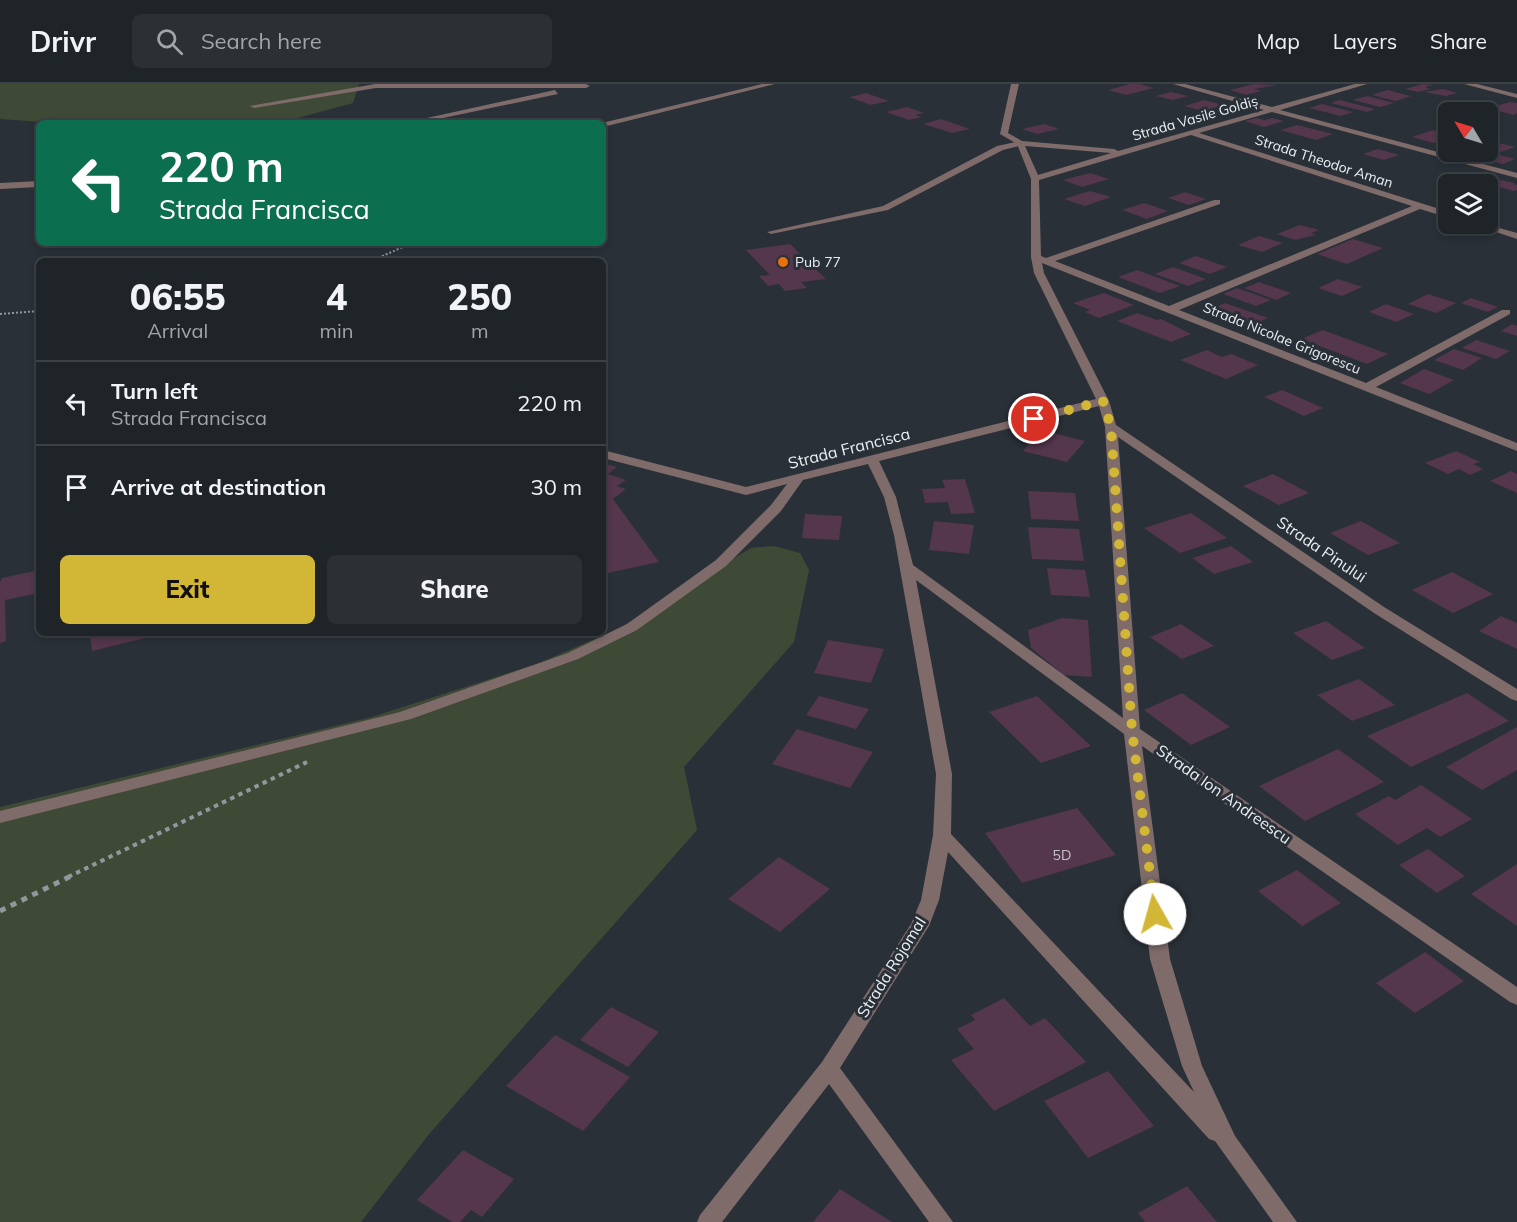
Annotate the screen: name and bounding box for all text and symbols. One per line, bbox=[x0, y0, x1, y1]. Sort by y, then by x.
search box bbox=[132, 14, 552, 68]
text: Drivr bbox=[30, 24, 96, 59]
icon: search bbox=[153, 25, 186, 58]
text: Search here bbox=[201, 27, 322, 55]
text: Map bbox=[1257, 28, 1300, 54]
text: Layers bbox=[1333, 28, 1397, 54]
text: Share bbox=[1430, 28, 1487, 54]
street label: Strada Vasile Goldiș bbox=[1130, 91, 1260, 145]
north arrow bbox=[1438, 102, 1498, 162]
map controls bbox=[1438, 102, 1498, 234]
street label: Strada Theodor Aman bbox=[1253, 130, 1395, 192]
text: 220 m bbox=[159, 140, 284, 193]
icon: left bbox=[60, 144, 138, 222]
button: layers bbox=[1438, 174, 1498, 234]
text: Strada Francisca bbox=[159, 192, 370, 226]
place label: Pub 77 bbox=[795, 253, 841, 271]
marker: Pub 77 bbox=[776, 255, 790, 269]
text: 06:55 bbox=[130, 274, 226, 319]
text: 4 bbox=[326, 274, 347, 319]
text: 250 bbox=[447, 274, 512, 319]
street label: Strada Nicolae Grigorescu bbox=[1200, 298, 1364, 378]
text: Arrival bbox=[147, 318, 208, 343]
text: min bbox=[319, 318, 354, 343]
text: m bbox=[471, 318, 489, 343]
text: Turn left bbox=[111, 377, 198, 405]
icon: left bbox=[60, 387, 93, 420]
text: 220 m bbox=[517, 389, 582, 417]
pin bbox=[1008, 393, 1059, 444]
icon: arrive bbox=[1017, 402, 1050, 435]
text: Strada Francisca bbox=[111, 405, 267, 430]
street label: Strada Francisca bbox=[786, 423, 912, 473]
icon: arrive bbox=[60, 471, 93, 504]
text: Arrive at destination bbox=[111, 473, 326, 501]
text: 30 m bbox=[531, 473, 582, 501]
street label: Strada Pinului bbox=[1273, 512, 1371, 586]
button: Exit bbox=[60, 555, 315, 624]
button: Share bbox=[327, 555, 582, 624]
street label: Strada Ion Andreescu bbox=[1153, 740, 1295, 848]
house number: 5D bbox=[1053, 846, 1071, 864]
position arrow bbox=[1123, 882, 1187, 946]
street label: Strada Rojomal bbox=[852, 913, 930, 1021]

